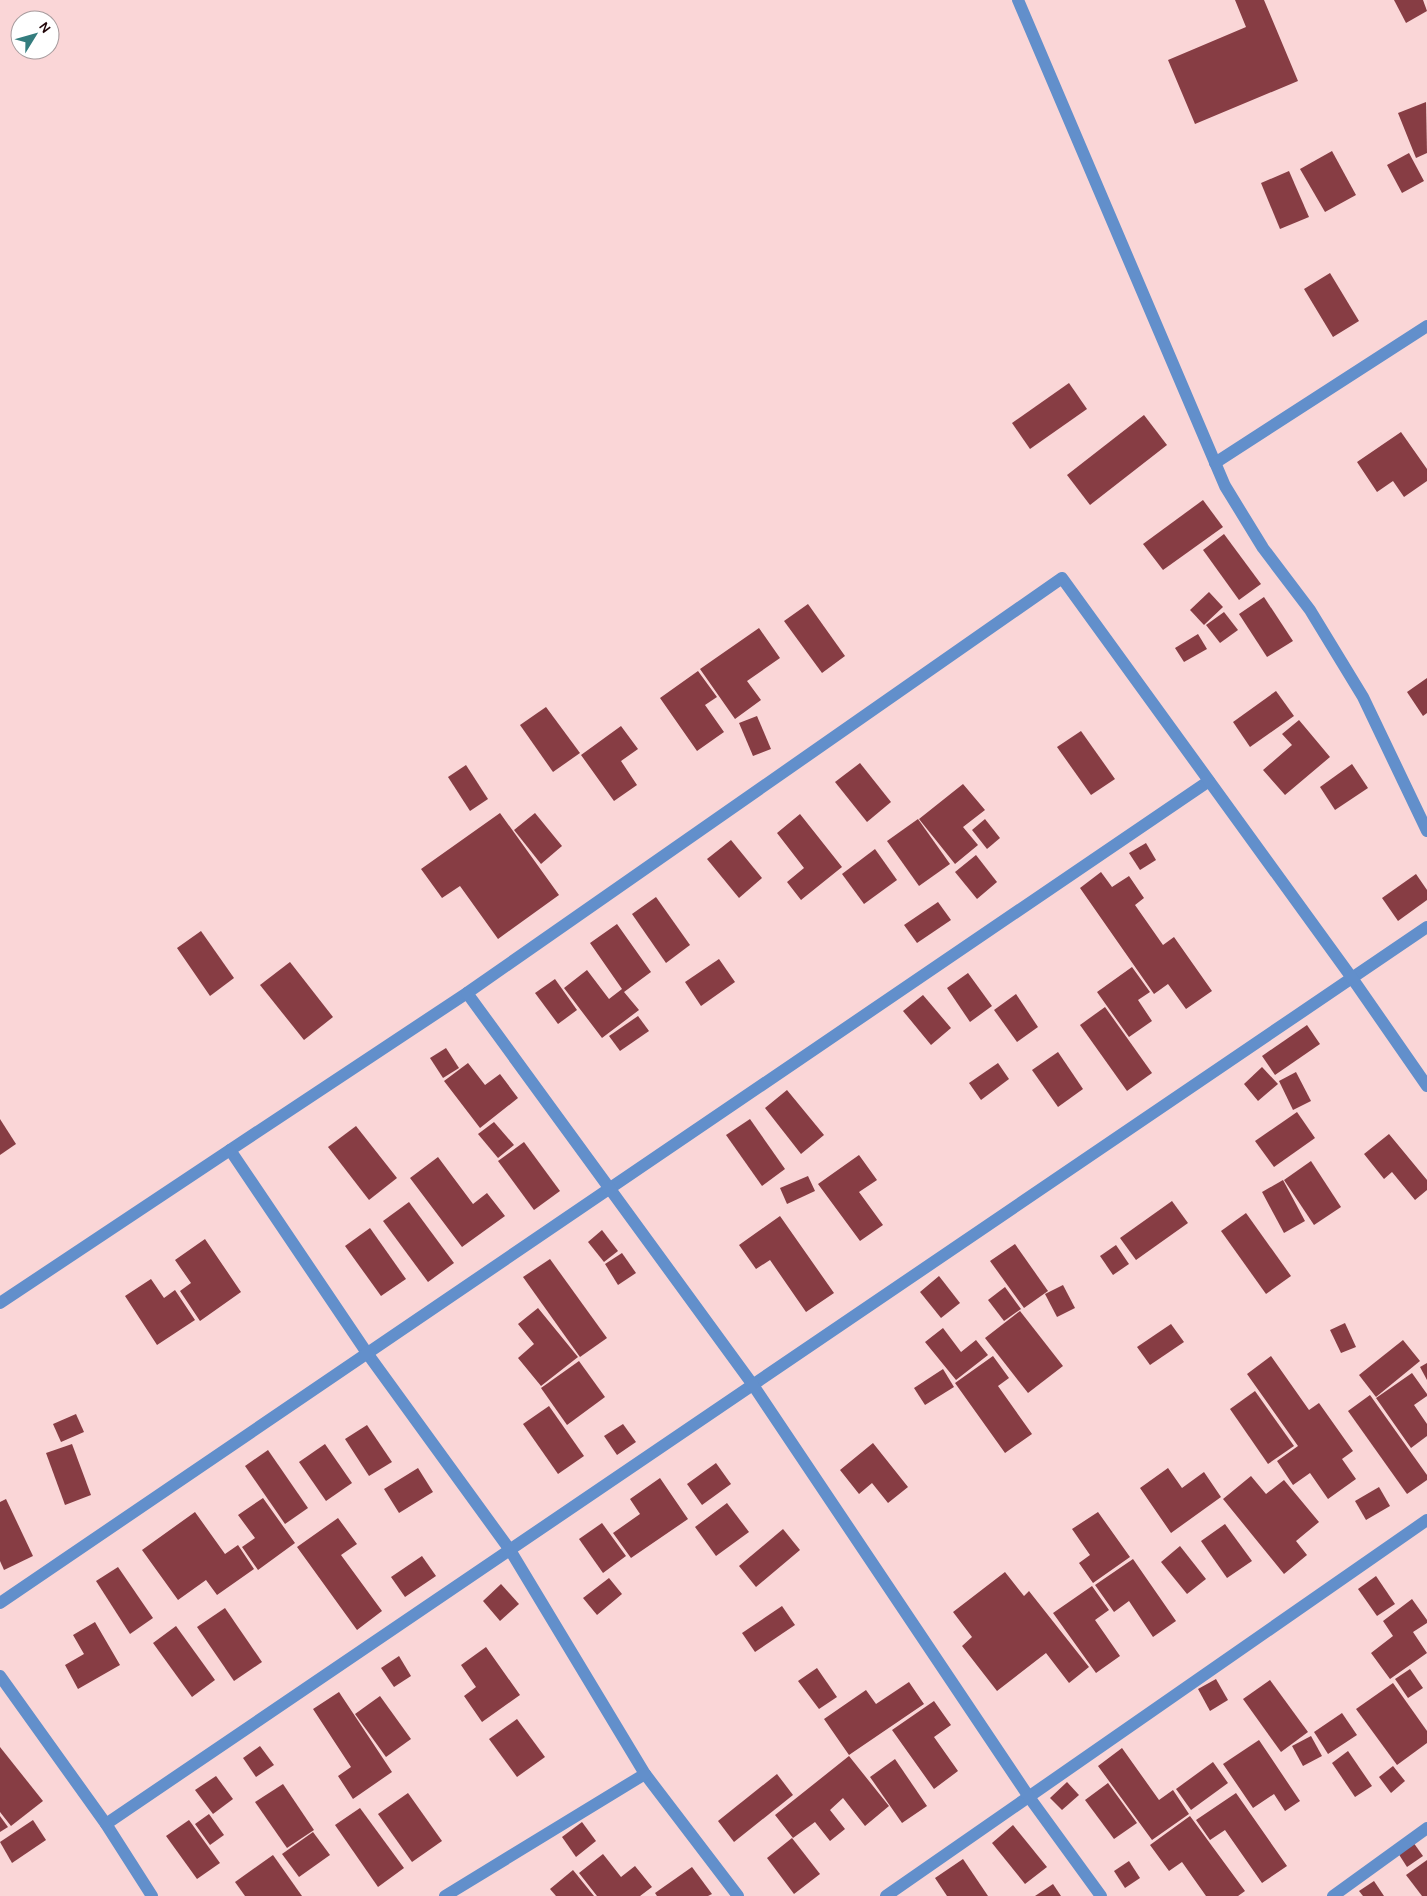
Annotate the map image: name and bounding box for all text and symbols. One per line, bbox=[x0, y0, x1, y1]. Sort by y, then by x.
north arrow bbox=[10, 10, 60, 60]
text: N bbox=[35, 18, 55, 37]

